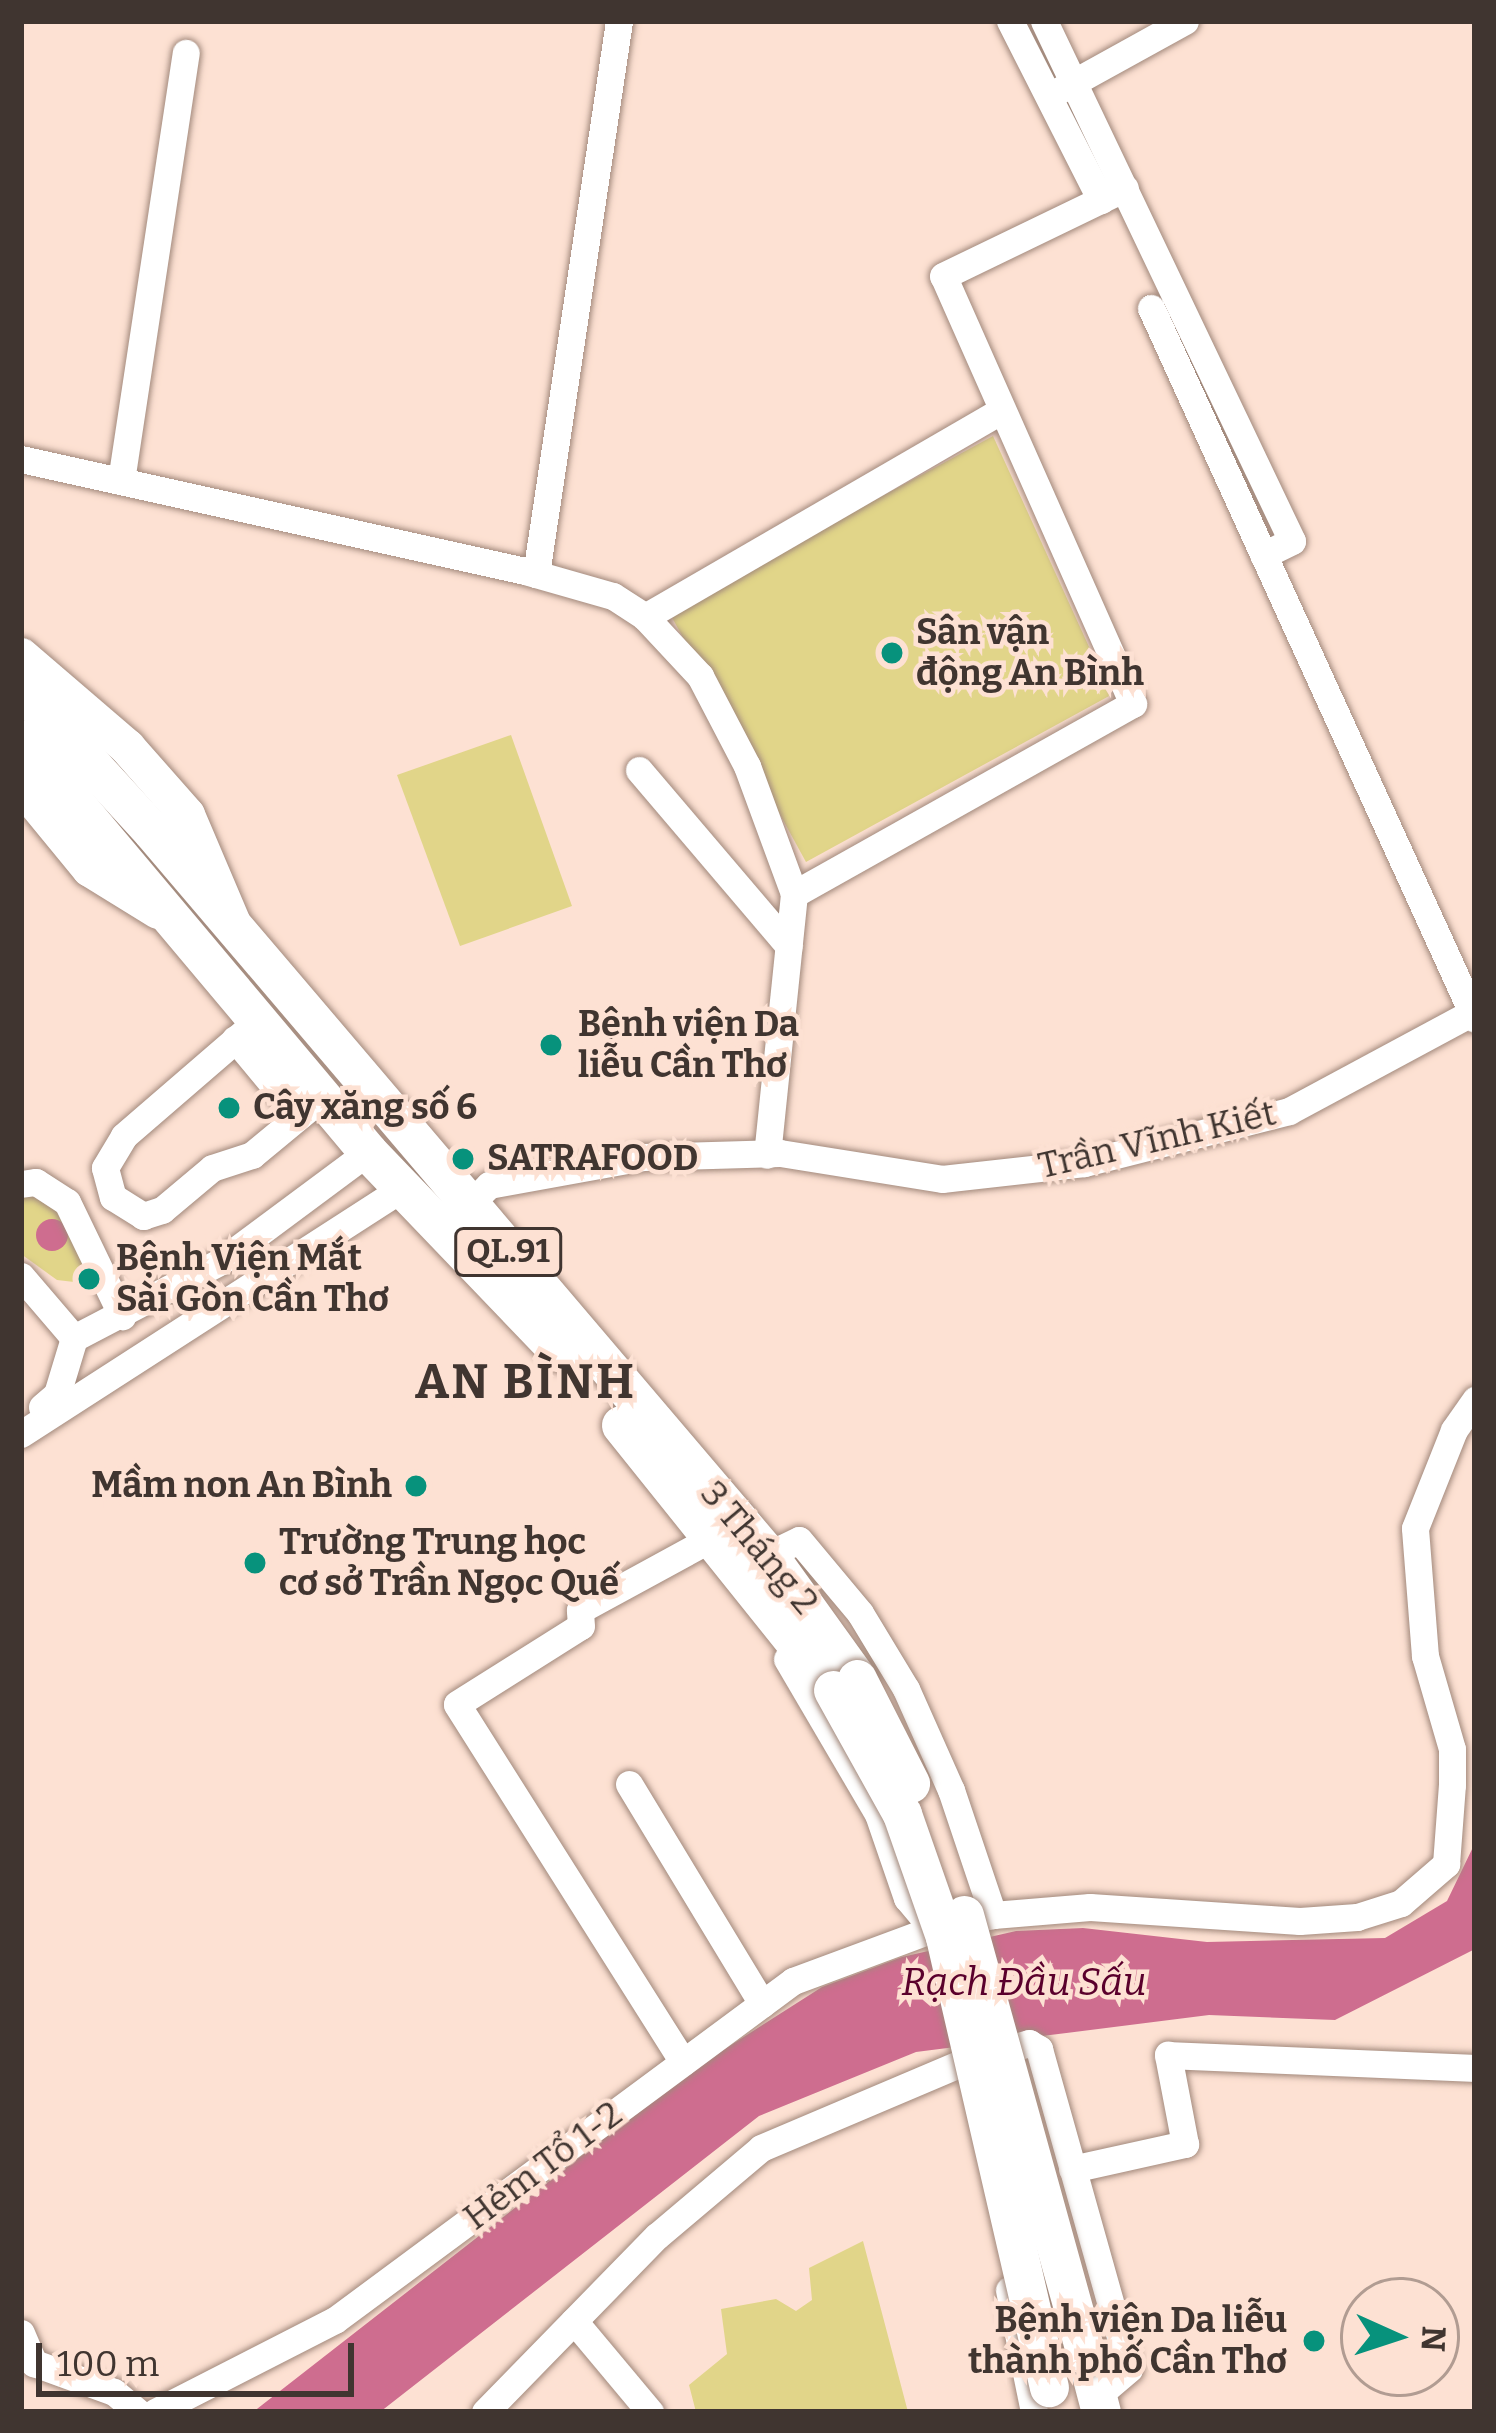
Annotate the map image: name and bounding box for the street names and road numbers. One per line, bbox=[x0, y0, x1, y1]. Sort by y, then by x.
street label: Trần Vĩnh Kiết bbox=[1034, 1092, 1280, 1188]
road number: QL.91 bbox=[454, 1225, 562, 1279]
street label: 3 Tháng 2 bbox=[691, 1473, 827, 1623]
street label: Hẻm Tổ 1-2 bbox=[455, 2093, 631, 2239]

